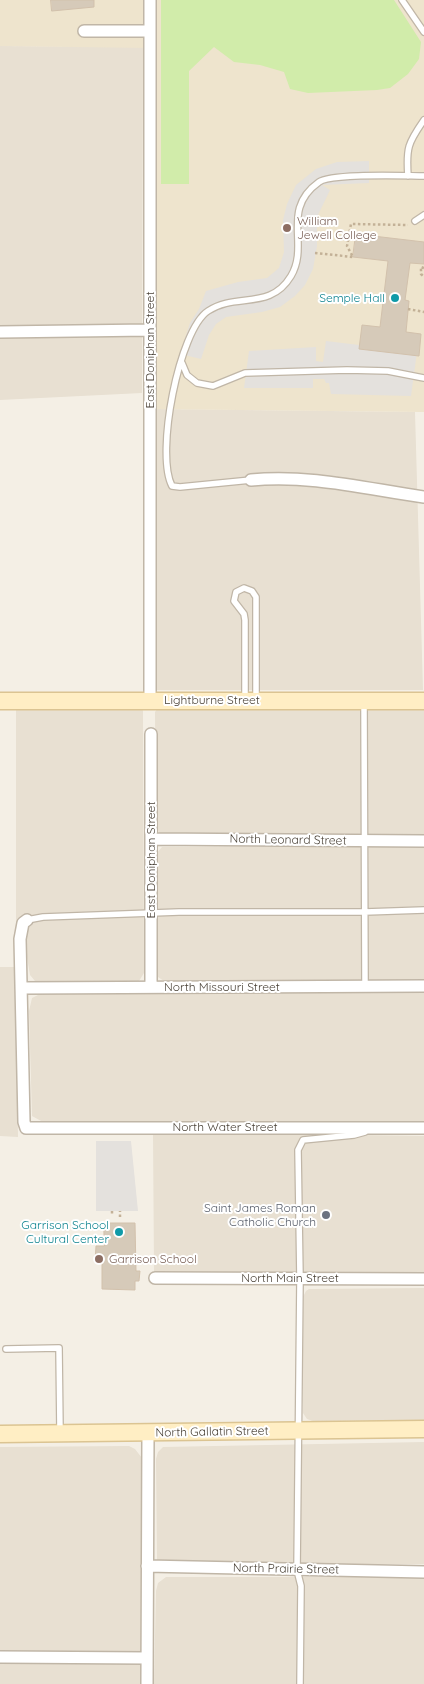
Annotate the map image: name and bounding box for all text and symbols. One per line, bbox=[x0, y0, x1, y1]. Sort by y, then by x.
place label: William Jewell College bbox=[297, 214, 376, 242]
marker: William Jewell College bbox=[281, 222, 293, 234]
place label: Semple Hall bbox=[319, 291, 385, 305]
street label: East Doniphan Street bbox=[143, 292, 157, 408]
marker: Semple Hall bbox=[389, 292, 401, 304]
street label: Lightburne Street bbox=[164, 693, 260, 707]
street label: East Doniphan Street bbox=[144, 802, 158, 918]
street label: North Leonard Street bbox=[229, 832, 347, 848]
street label: North Missouri Street bbox=[164, 980, 280, 994]
street label: North Water Street bbox=[173, 1120, 277, 1134]
place label: Saint James Roman Catholic Church bbox=[204, 1201, 316, 1229]
marker: Saint James Roman Catholic Church bbox=[320, 1209, 332, 1221]
place label: Garrison School Cultural Center bbox=[21, 1218, 109, 1246]
marker: Garrison School Cultural Center bbox=[113, 1226, 125, 1238]
place label: Garrison School bbox=[109, 1252, 197, 1266]
marker: Garrison School bbox=[93, 1253, 105, 1265]
street label: North Main Street bbox=[241, 1271, 339, 1285]
street label: North Gallatin Street bbox=[155, 1424, 269, 1440]
street label: North Prairie Street bbox=[233, 1561, 339, 1577]

